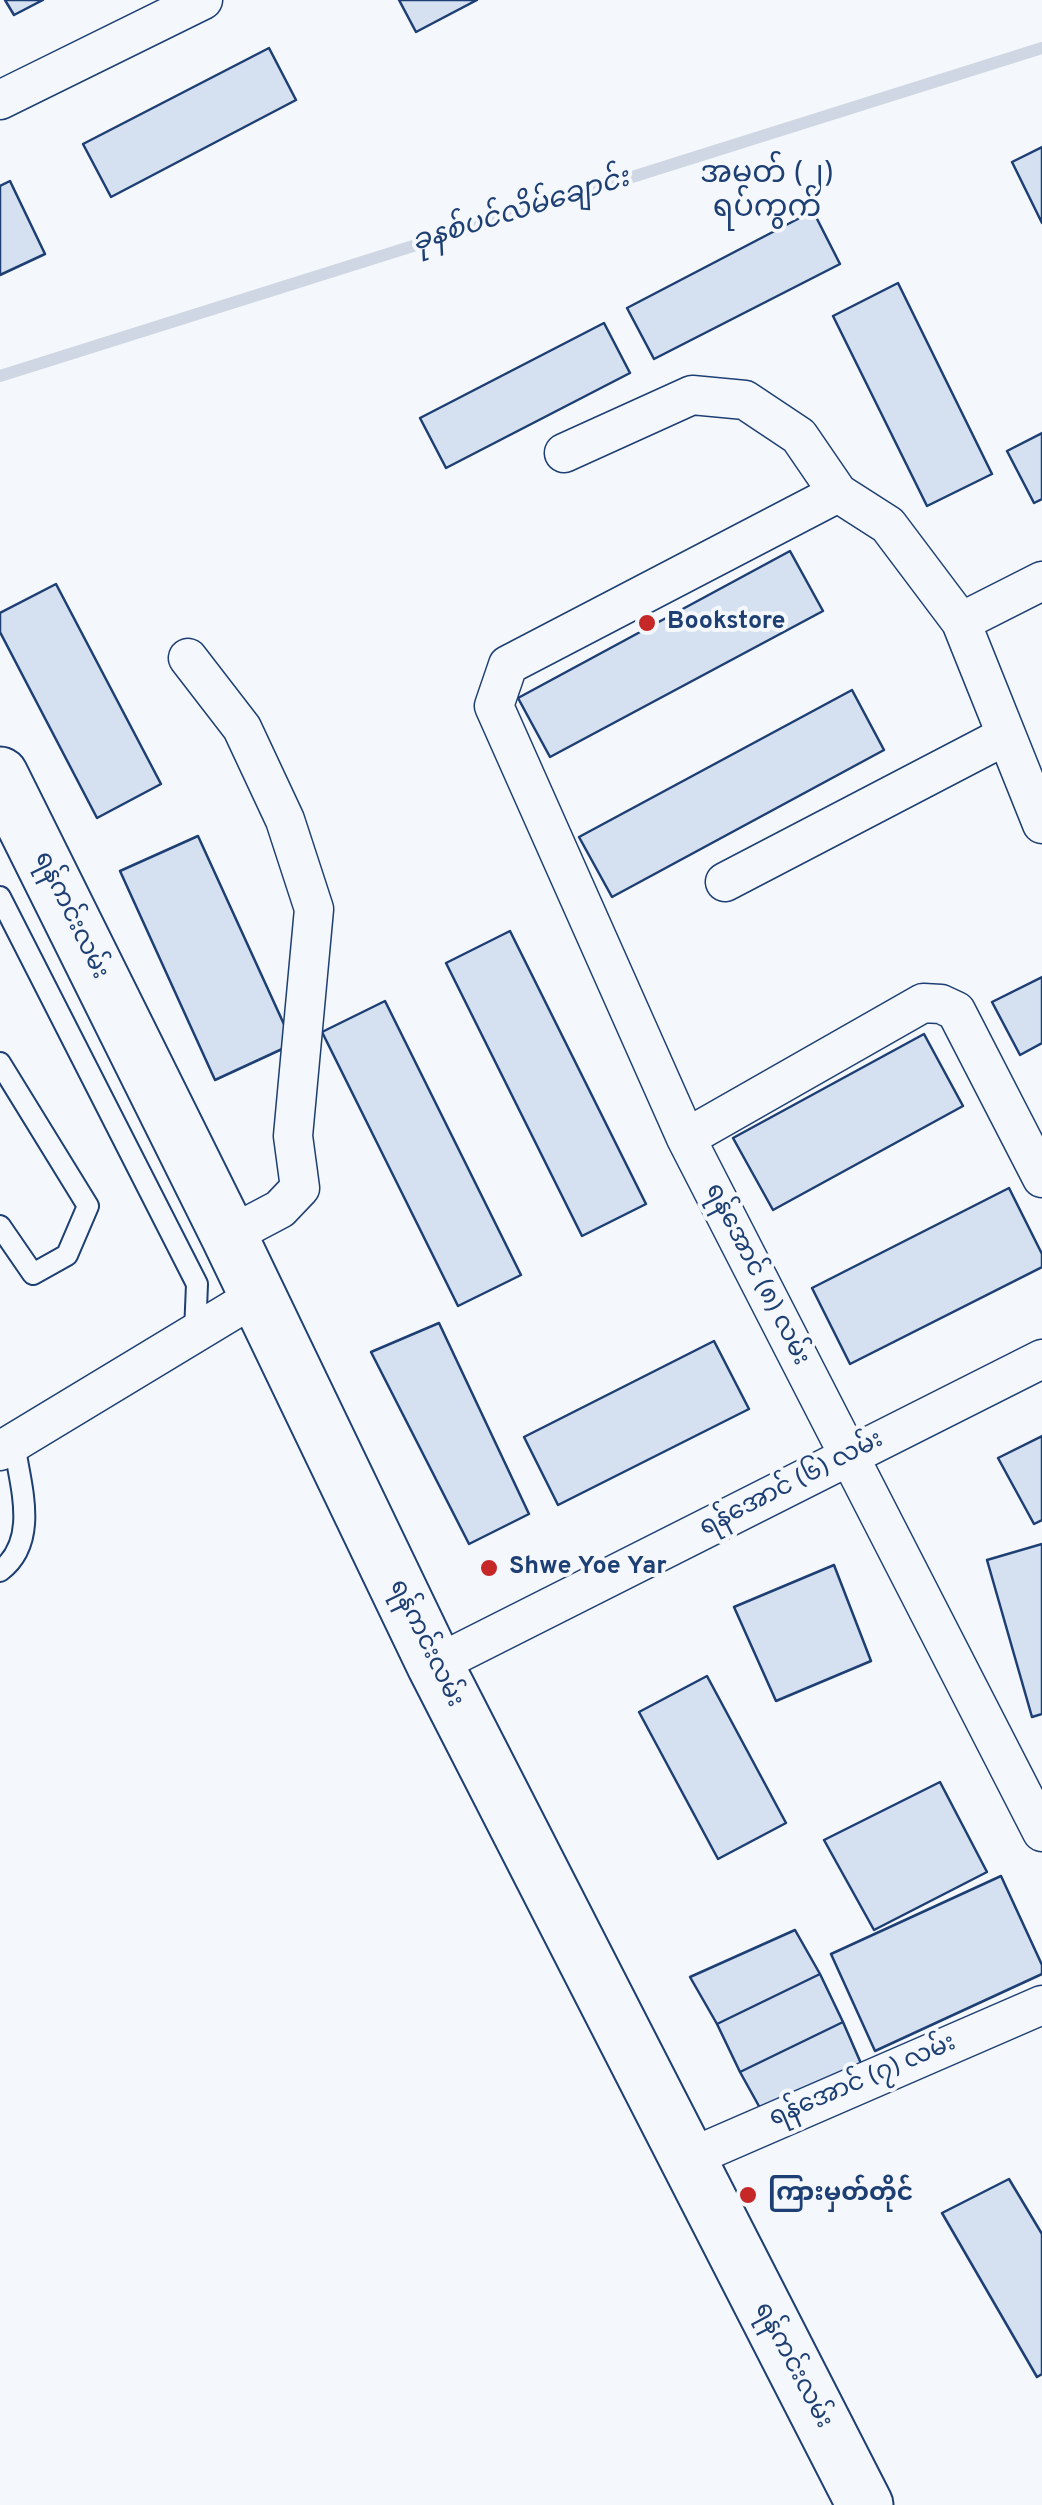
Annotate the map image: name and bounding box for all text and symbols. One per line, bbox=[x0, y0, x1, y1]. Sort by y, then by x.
district label: အမှတ် (၂) ရပ်ကွက် bbox=[700, 158, 834, 228]
water label: ခုနစ်ပင်လိမ်ချောင်း bbox=[408, 163, 634, 261]
place label: Bookstore bbox=[667, 608, 786, 638]
marker: Bookstore bbox=[636, 612, 658, 634]
street label: ရန်ကင်းလမ်း bbox=[26, 847, 114, 985]
street label: ရန်အောင် (၈) လမ်း bbox=[697, 1179, 815, 1371]
street label: ရန်အောင် (၆) လမ်း bbox=[695, 1426, 889, 1544]
place label: Shwe Yoe Yar bbox=[509, 1553, 667, 1583]
marker: Shwe Yoe Yar bbox=[478, 1557, 500, 1579]
street label: ရန်ကင်းလမ်း bbox=[381, 1575, 469, 1713]
street label: ရန်အောင် (၇) လမ်း bbox=[765, 2029, 961, 2135]
place label: ကြားမှတ်တိုင် bbox=[768, 2180, 913, 2210]
marker: ကြားမှတ်တိုင် bbox=[737, 2184, 759, 2206]
street label: ရန်ကင်းလမ်း bbox=[746, 2298, 838, 2434]

